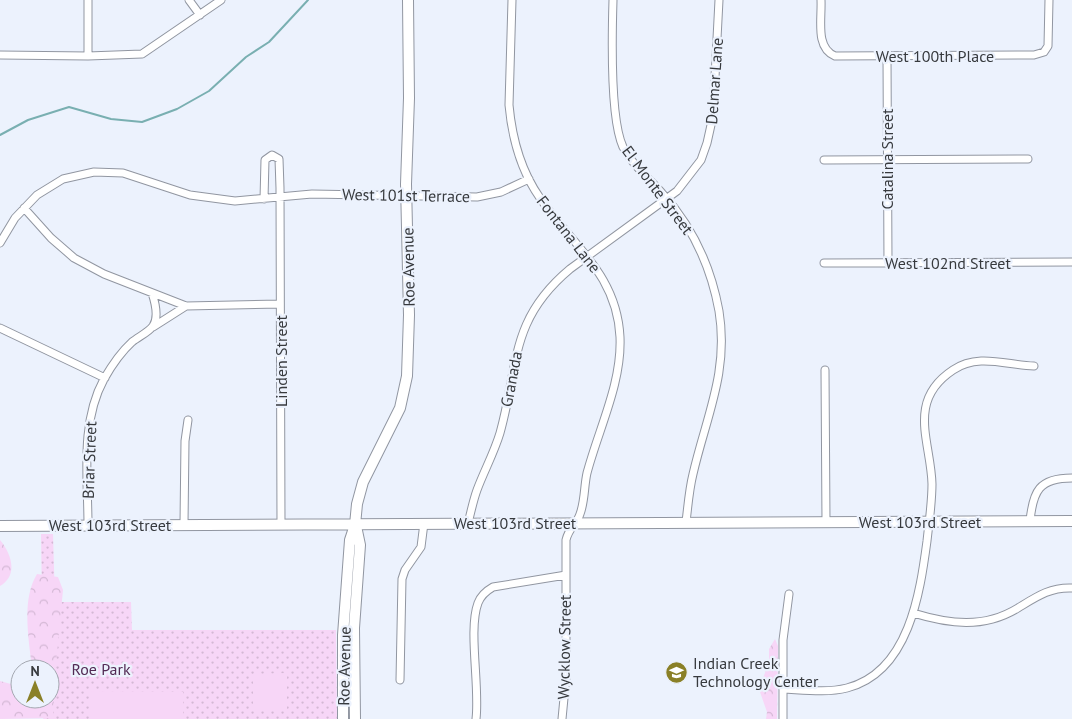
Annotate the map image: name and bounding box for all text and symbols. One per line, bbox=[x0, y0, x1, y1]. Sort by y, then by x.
street label: Delmar Lane bbox=[701, 37, 727, 125]
street label: West 100th Place bbox=[876, 46, 994, 66]
street label: Catalina Street bbox=[877, 108, 897, 209]
street label: El Monte Street bbox=[618, 142, 698, 239]
street label: West 101st Terrace bbox=[342, 184, 470, 206]
street label: Fontana Lane bbox=[533, 191, 605, 277]
street label: Roe Avenue bbox=[397, 227, 419, 307]
street label: West 102nd Street bbox=[885, 253, 1011, 273]
street label: Linden Street bbox=[271, 314, 291, 407]
street label: Granada bbox=[496, 349, 526, 409]
street label: Briar Street bbox=[78, 420, 100, 499]
street label: West 103rd Street bbox=[859, 512, 982, 532]
street label: West 103rd Street bbox=[454, 513, 577, 533]
street label: West 103rd Street bbox=[49, 515, 172, 535]
street label: Wycklow Street bbox=[553, 594, 575, 700]
street label: Roe Avenue bbox=[333, 626, 355, 706]
place label: Indian Creek Technology Center bbox=[693, 653, 819, 691]
north arrow bbox=[10, 659, 60, 709]
park label: Roe Park bbox=[71, 659, 131, 679]
school or university icon: Indian Creek Technology Center bbox=[665, 660, 689, 684]
text: N bbox=[30, 662, 40, 680]

